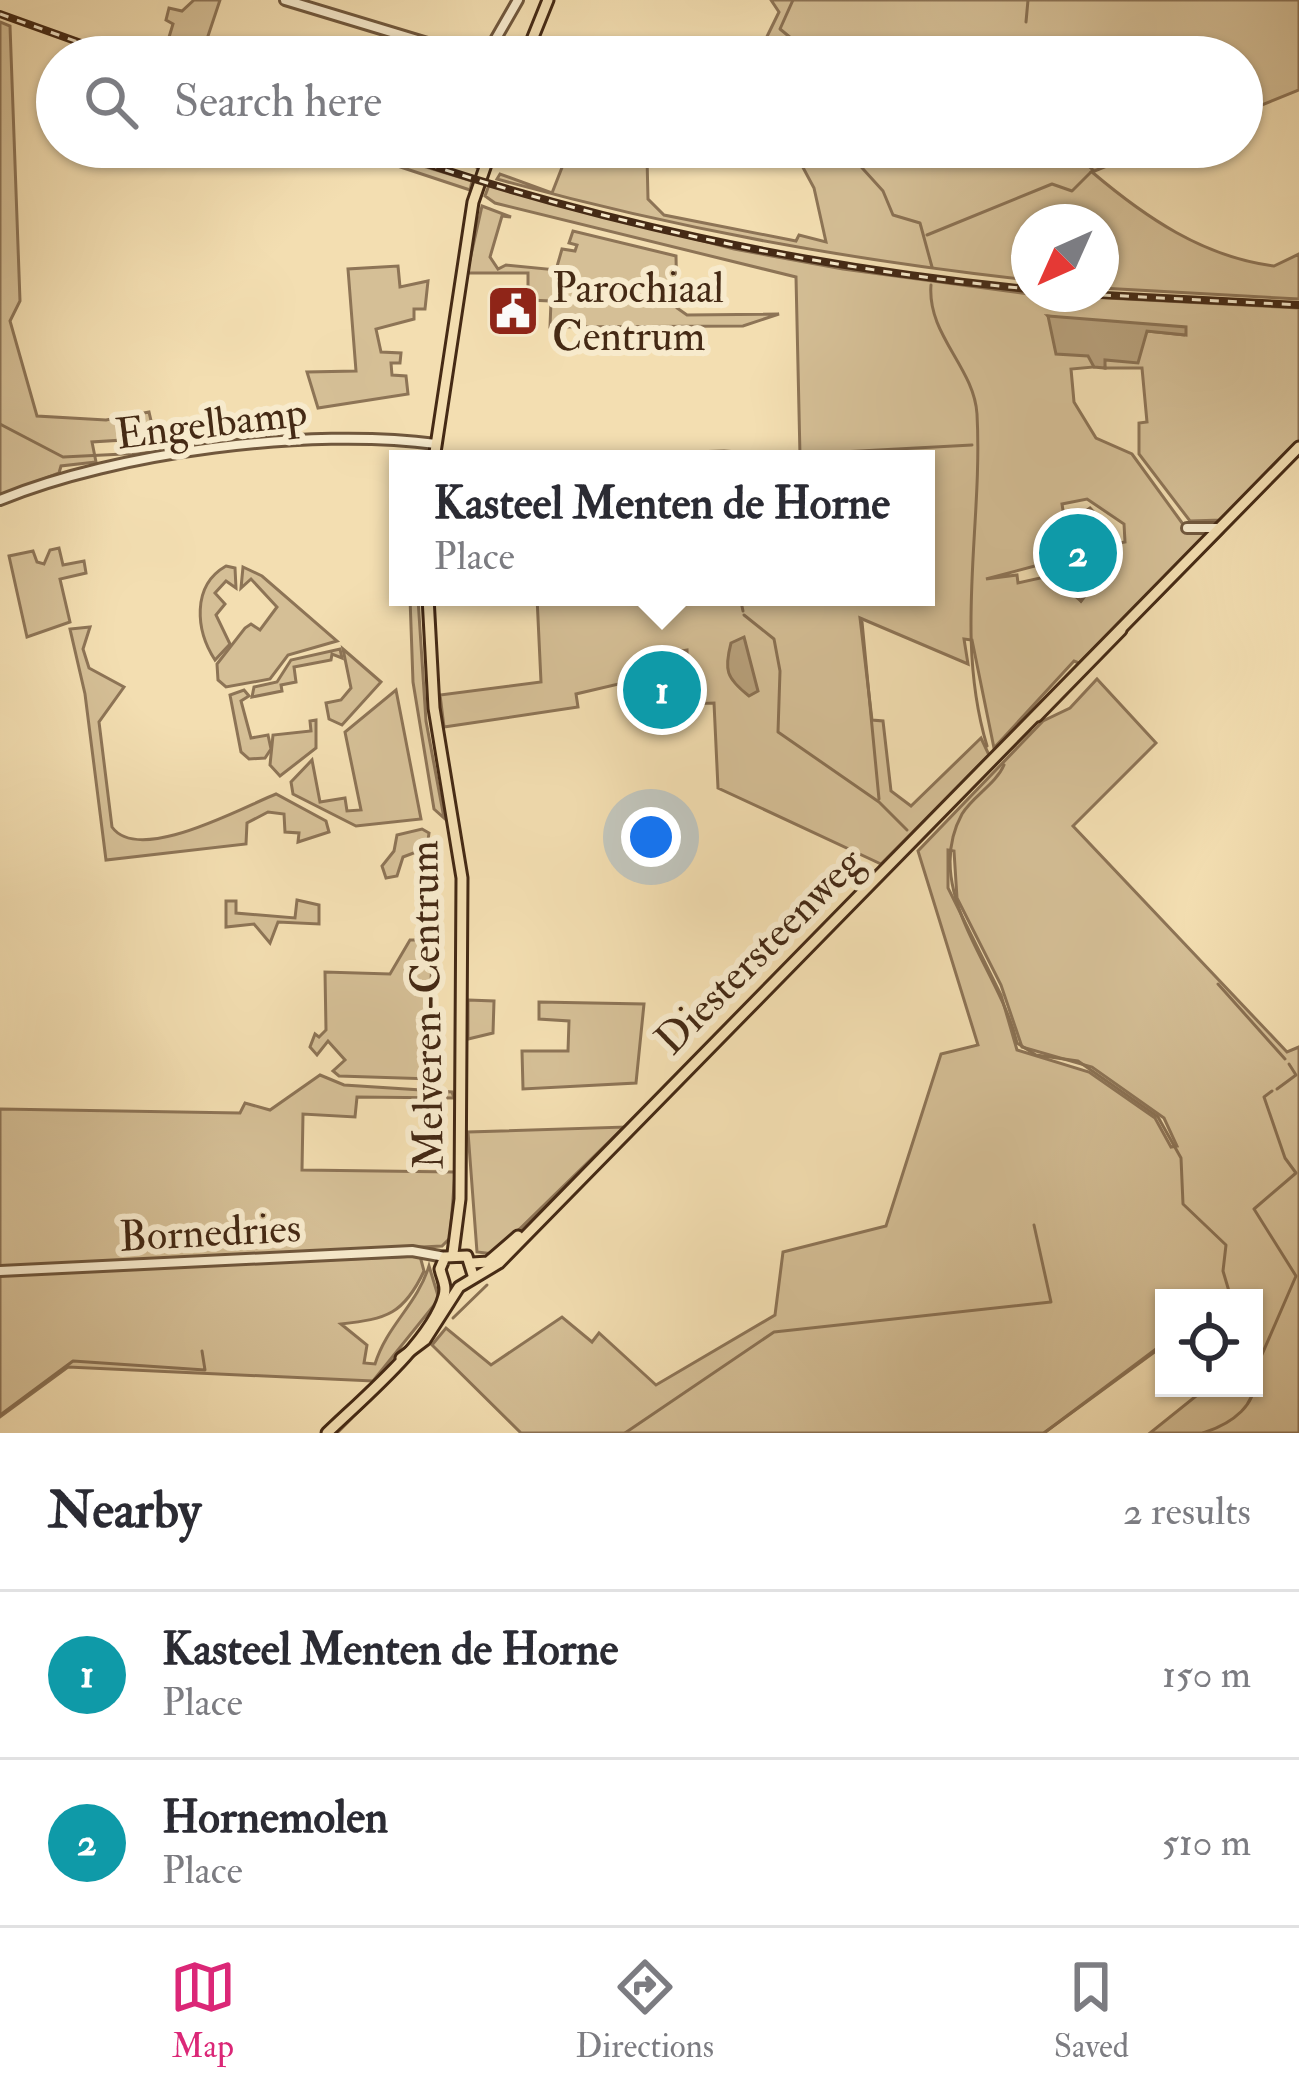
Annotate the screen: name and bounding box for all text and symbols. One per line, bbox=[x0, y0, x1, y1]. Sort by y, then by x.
search box bbox=[36, 36, 1263, 168]
icon: search bbox=[78, 69, 144, 135]
text: Search here bbox=[174, 74, 382, 130]
north arrow bbox=[1011, 204, 1119, 312]
place label: Parochiaal Centrum bbox=[552, 263, 724, 363]
public building icon: Parochiaal Centrum bbox=[485, 283, 541, 339]
street label: Engelbamp bbox=[113, 386, 310, 462]
popup bbox=[389, 450, 935, 606]
text: Kasteel Menten de Horne bbox=[434, 476, 890, 532]
pin: 2 bbox=[1039, 508, 1117, 598]
text: Place bbox=[434, 532, 515, 581]
pin: 1 bbox=[623, 645, 701, 735]
your location bbox=[621, 807, 681, 867]
street label: Diestersteenweg bbox=[645, 836, 875, 1066]
street label: Melveren-Centrum bbox=[398, 840, 456, 1170]
street label: Bornedries bbox=[118, 1202, 302, 1264]
map controls bbox=[1155, 1289, 1263, 1397]
button: locate bbox=[1155, 1289, 1263, 1397]
text: Nearby bbox=[48, 1479, 201, 1543]
text: 2 results bbox=[1123, 1487, 1251, 1536]
text: Kasteel Menten de Horne bbox=[162, 1622, 618, 1678]
text: 1 bbox=[80, 1650, 94, 1699]
text: 150 m bbox=[1162, 1650, 1251, 1699]
text: Place bbox=[162, 1678, 243, 1727]
text: Hornemolen bbox=[162, 1790, 388, 1846]
text: 2 bbox=[77, 1818, 97, 1867]
text: 510 m bbox=[1162, 1818, 1251, 1867]
text: Place bbox=[162, 1846, 243, 1895]
tab: Map bbox=[170, 1954, 236, 2067]
tab: Directions bbox=[576, 1954, 714, 2067]
tab: Saved bbox=[1054, 1954, 1129, 2067]

